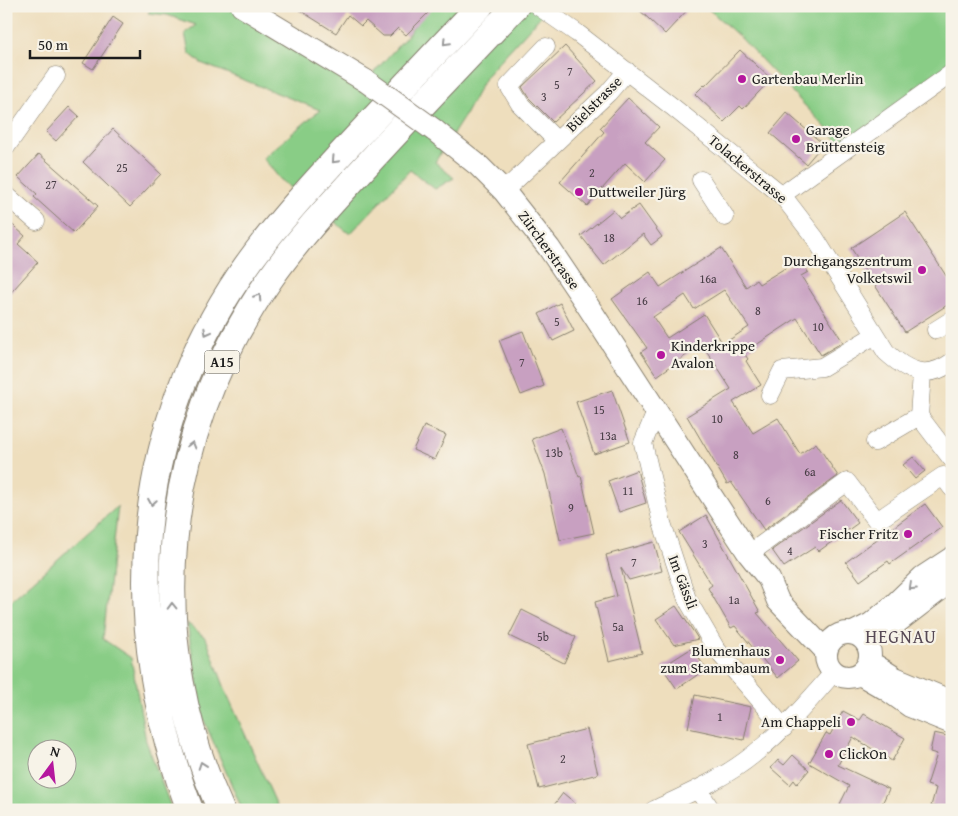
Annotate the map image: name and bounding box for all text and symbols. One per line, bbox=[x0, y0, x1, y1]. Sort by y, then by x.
scale bar bbox=[30, 28, 140, 60]
text: 50 m bbox=[38, 34, 69, 55]
one-way arrow bbox=[443, 36, 452, 45]
house number: 7 bbox=[567, 63, 573, 80]
place label: Gartenbau Merlin bbox=[752, 68, 864, 89]
street label: Büelstrasse bbox=[561, 71, 626, 136]
marker: Gartenbau Merlin bbox=[736, 73, 748, 85]
house number: 5 bbox=[554, 76, 560, 93]
house number: 3 bbox=[541, 88, 547, 105]
place label: Garage Brüttensteig bbox=[806, 119, 885, 157]
street label: Tolackerstrasse bbox=[704, 129, 792, 208]
marker: Garage Brüttensteig bbox=[790, 133, 802, 145]
one-way arrow bbox=[332, 155, 341, 164]
house number: 25 bbox=[116, 159, 128, 176]
house number: 2 bbox=[589, 164, 595, 181]
house number: 27 bbox=[45, 176, 57, 193]
place label: Duttweiler Jürg bbox=[589, 181, 686, 202]
marker: Duttweiler Jürg bbox=[573, 186, 585, 198]
street label: Zürcherstrasse bbox=[513, 206, 585, 294]
house number: 18 bbox=[603, 229, 615, 246]
place label: Durchgangszentrum Volketswil bbox=[784, 250, 913, 288]
marker: Durchgangszentrum Volketswil bbox=[916, 264, 928, 276]
house number: 16a bbox=[699, 270, 717, 287]
house number: 16 bbox=[636, 292, 648, 309]
one-way arrow bbox=[252, 294, 261, 303]
house number: 8 bbox=[755, 302, 761, 319]
house number: 5 bbox=[554, 313, 560, 330]
house number: 10 bbox=[812, 318, 824, 335]
one-way arrow bbox=[203, 327, 213, 336]
place label: Kinderkrippe Avalon bbox=[671, 335, 755, 373]
marker: Kinderkrippe Avalon bbox=[655, 349, 667, 361]
road number: A15 bbox=[204, 351, 240, 374]
house number: 7 bbox=[519, 354, 525, 371]
house number: 15 bbox=[593, 401, 605, 418]
house number: 10 bbox=[711, 410, 723, 427]
house number: 13a bbox=[599, 427, 617, 444]
one-way arrow bbox=[186, 441, 196, 450]
house number: 13b bbox=[545, 444, 563, 461]
house number: 8 bbox=[733, 446, 739, 463]
house number: 6a bbox=[804, 463, 816, 480]
house number: 11 bbox=[622, 482, 634, 499]
house number: 6 bbox=[765, 492, 771, 509]
one-way arrow bbox=[147, 499, 158, 507]
house number: 9 bbox=[568, 499, 574, 516]
place label: Fischer Fritz bbox=[820, 523, 898, 544]
marker: Fischer Fritz bbox=[902, 528, 914, 540]
house number: 3 bbox=[702, 535, 708, 552]
house number: 4 bbox=[787, 542, 793, 559]
street label: Im Gässli bbox=[664, 552, 703, 612]
house number: 7 bbox=[631, 554, 637, 571]
one-way arrow bbox=[909, 581, 918, 590]
house number: 1a bbox=[728, 591, 740, 608]
one-way arrow bbox=[167, 601, 177, 609]
house number: 5a bbox=[612, 618, 624, 635]
district label: HEGNAU bbox=[865, 623, 937, 650]
house number: 5b bbox=[537, 628, 549, 645]
place label: Blumenhaus zum Stammbaum bbox=[660, 640, 771, 678]
marker: Blumenhaus zum Stammbaum bbox=[774, 654, 786, 666]
house number: 1 bbox=[717, 708, 723, 725]
place label: Am Chappeli bbox=[761, 711, 841, 732]
marker: Am Chappeli bbox=[845, 716, 857, 728]
north arrow bbox=[28, 738, 78, 788]
text: N bbox=[48, 741, 63, 762]
place label: ClickOn bbox=[839, 743, 888, 764]
marker: ClickOn bbox=[823, 748, 835, 760]
house number: 2 bbox=[560, 750, 566, 767]
one-way arrow bbox=[198, 761, 208, 769]

